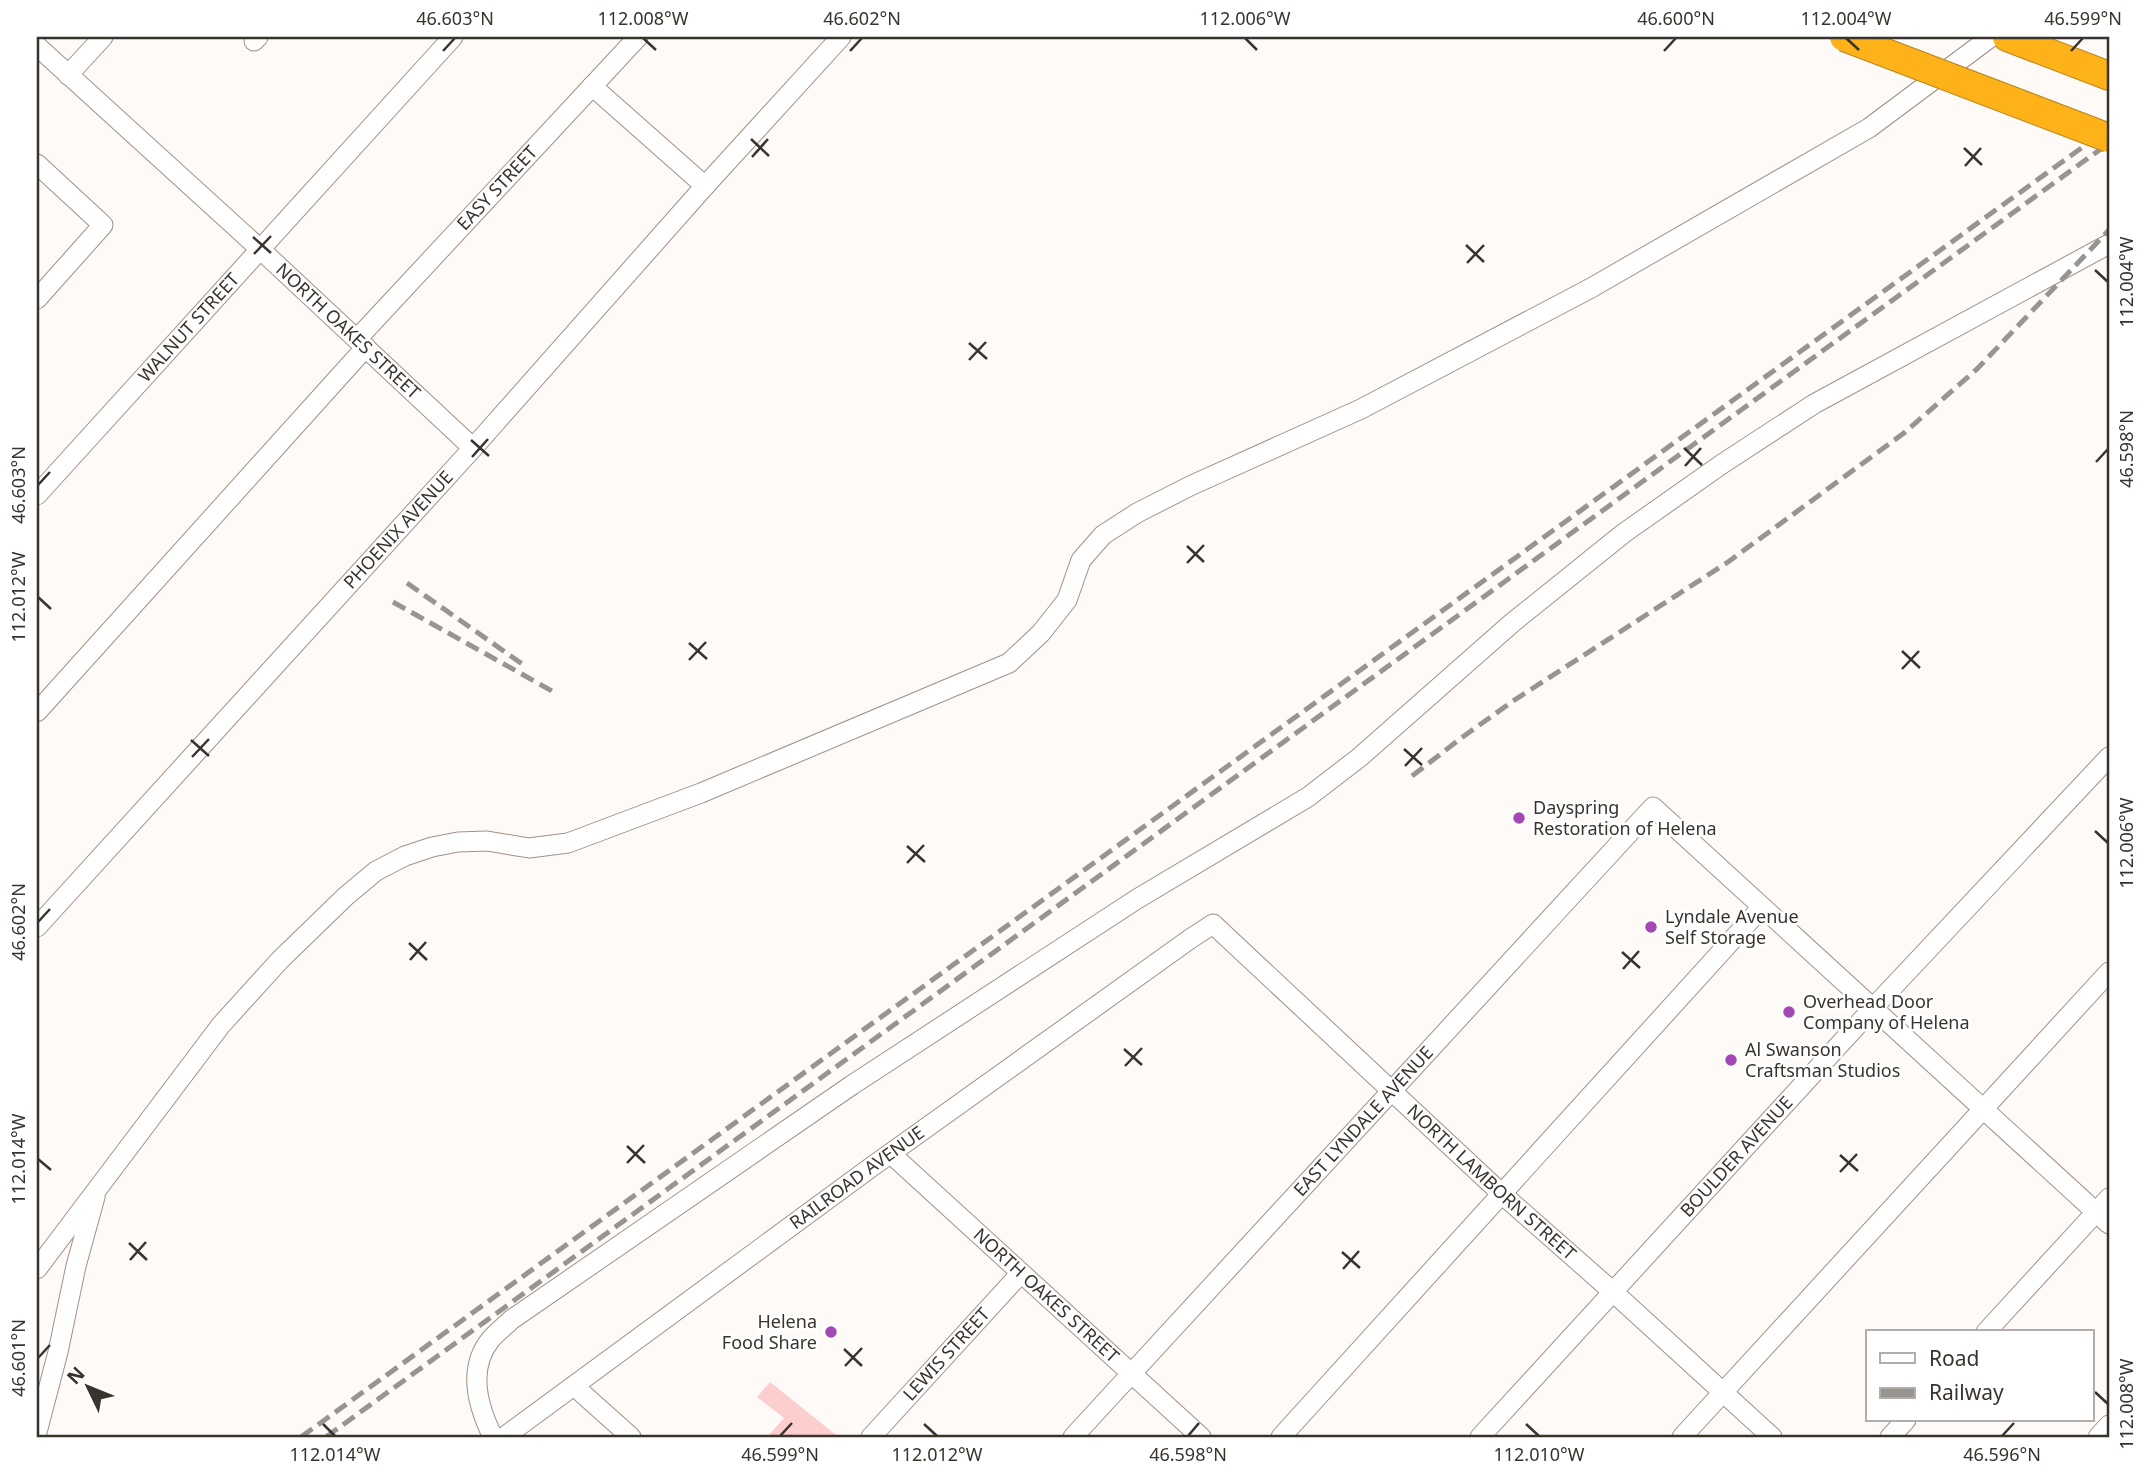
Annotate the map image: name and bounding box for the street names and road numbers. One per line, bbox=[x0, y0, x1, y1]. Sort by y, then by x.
street label: EASY STREET bbox=[451, 140, 542, 235]
street label: NORTH OAKES STREET bbox=[271, 257, 426, 404]
street label: WALNUT STREET bbox=[132, 267, 244, 387]
street label: PHOENIX AVENUE bbox=[338, 465, 458, 593]
street label: EAST LYNDALE AVENUE bbox=[1288, 1041, 1438, 1201]
street label: BOULDER AVENUE bbox=[1674, 1091, 1797, 1222]
street label: NORTH LAMBORN STREET bbox=[1402, 1098, 1582, 1265]
street label: RAILROAD AVENUE bbox=[784, 1120, 929, 1234]
street label: NORTH OAKES STREET bbox=[969, 1222, 1125, 1367]
street label: LEWIS STREET bbox=[897, 1302, 995, 1405]

